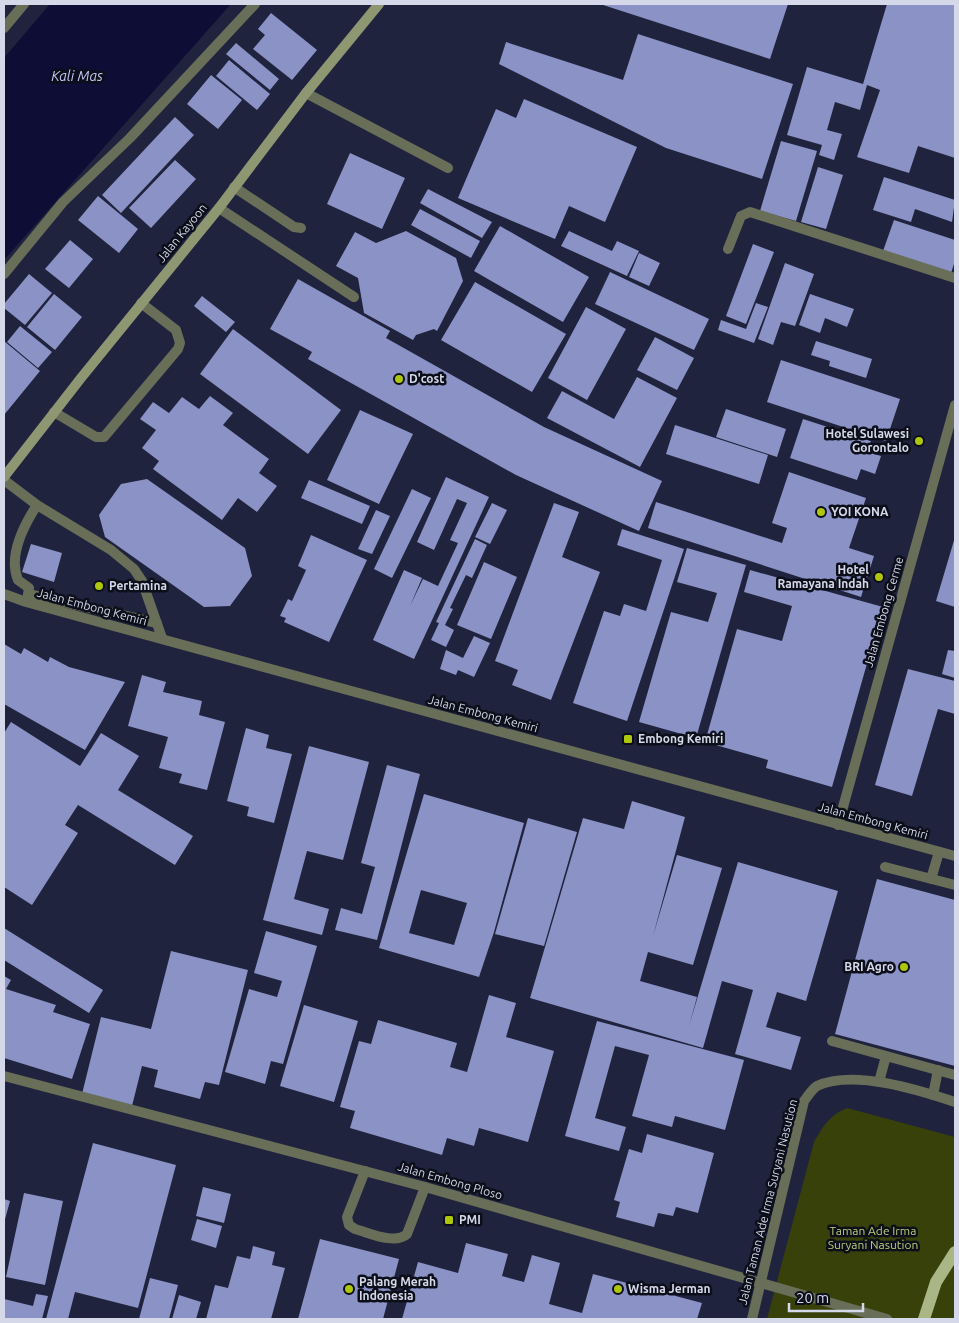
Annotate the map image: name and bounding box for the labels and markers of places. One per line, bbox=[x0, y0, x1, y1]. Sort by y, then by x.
place label: D'cost bbox=[409, 372, 444, 385]
marker: D'cost bbox=[393, 373, 405, 385]
place label: Hotel Sulawesi Gorontalo bbox=[825, 427, 909, 454]
marker: Hotel Sulawesi Gorontalo bbox=[913, 435, 925, 447]
place label: YOI KONA bbox=[831, 505, 889, 518]
marker: YOI KONA bbox=[815, 506, 827, 518]
place label: Hotel Ramayana Indah bbox=[778, 563, 869, 590]
marker: Hotel Ramayana Indah bbox=[873, 571, 885, 583]
place label: Pertamina bbox=[109, 579, 167, 592]
marker: Pertamina bbox=[93, 580, 105, 592]
place label: Embong Kemiri bbox=[638, 732, 723, 745]
marker: Embong Kemiri bbox=[622, 733, 634, 745]
place label: BRI Agro bbox=[844, 960, 894, 973]
marker: BRI Agro bbox=[898, 961, 910, 973]
place label: PMI bbox=[459, 1213, 481, 1226]
marker: PMI bbox=[443, 1214, 455, 1226]
place label: Palang Merah Indonesia bbox=[359, 1275, 436, 1302]
place label: Wisma Jerman bbox=[628, 1282, 710, 1295]
marker: Palang Merah Indonesia bbox=[343, 1283, 355, 1295]
marker: Wisma Jerman bbox=[612, 1283, 624, 1295]

